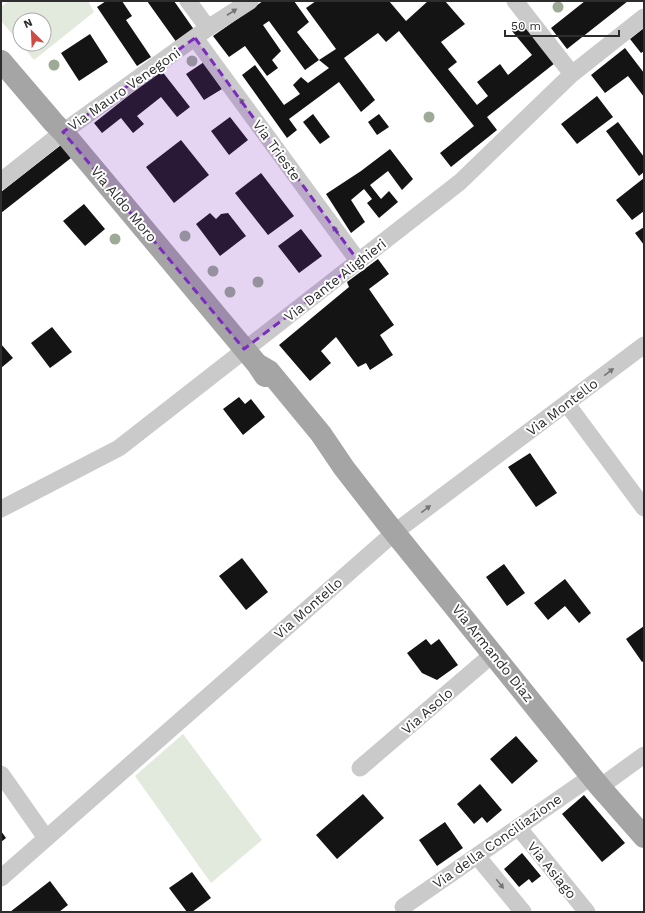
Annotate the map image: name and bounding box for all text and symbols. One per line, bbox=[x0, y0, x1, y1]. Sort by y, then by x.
one-way arrow bbox=[226, 9, 238, 16]
north arrow bbox=[12, 12, 52, 52]
scale bar bbox=[505, 12, 619, 38]
text: N bbox=[22, 16, 35, 31]
text: 50 m bbox=[511, 19, 541, 33]
street label: Via Mauro Venegoni bbox=[65, 44, 183, 134]
one-way arrow bbox=[239, 98, 247, 108]
street label: Via Trieste bbox=[250, 117, 304, 183]
street label: Via Aldo Moro bbox=[88, 163, 160, 245]
one-way arrow bbox=[332, 225, 340, 236]
street label: Via Dante Alighieri bbox=[281, 235, 389, 325]
one-way arrow bbox=[603, 368, 614, 376]
street label: Via Montello bbox=[523, 375, 601, 439]
one-way arrow bbox=[421, 505, 432, 513]
street label: Via Montello bbox=[271, 574, 345, 642]
street label: Via Armando Diaz bbox=[449, 601, 537, 705]
street label: Via Asolo bbox=[398, 685, 456, 737]
street label: Via della Conciliazione bbox=[430, 790, 564, 892]
street label: Via Asiago bbox=[524, 838, 580, 902]
one-way arrow bbox=[495, 878, 504, 889]

